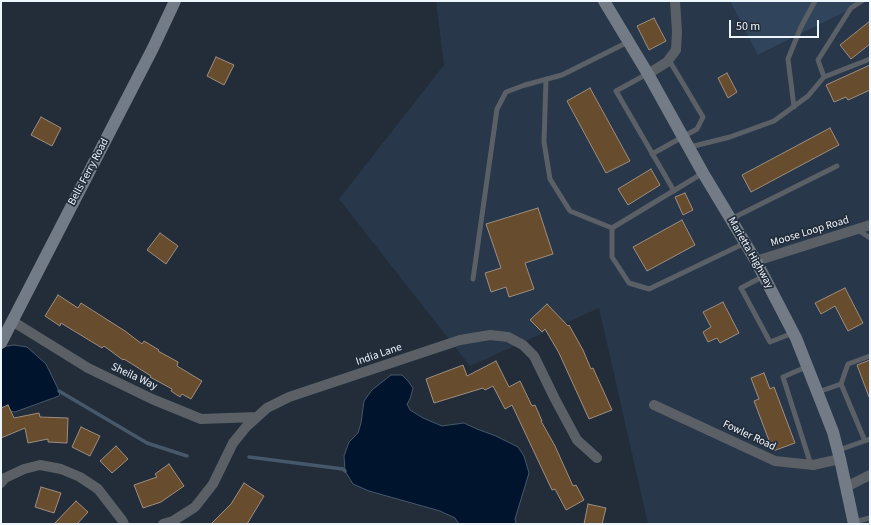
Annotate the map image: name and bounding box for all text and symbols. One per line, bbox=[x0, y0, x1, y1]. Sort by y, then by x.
scale bar bbox=[731, 12, 821, 38]
text: 50 m bbox=[736, 18, 760, 35]
street label: Bells Ferry Road bbox=[66, 136, 112, 208]
street label: Moose Loop Road bbox=[769, 214, 851, 250]
street label: Marietta Highway bbox=[724, 215, 776, 291]
street label: India Lane bbox=[354, 341, 404, 369]
street label: Sheila Way bbox=[109, 361, 159, 393]
street label: Fowler Road bbox=[720, 418, 778, 454]

